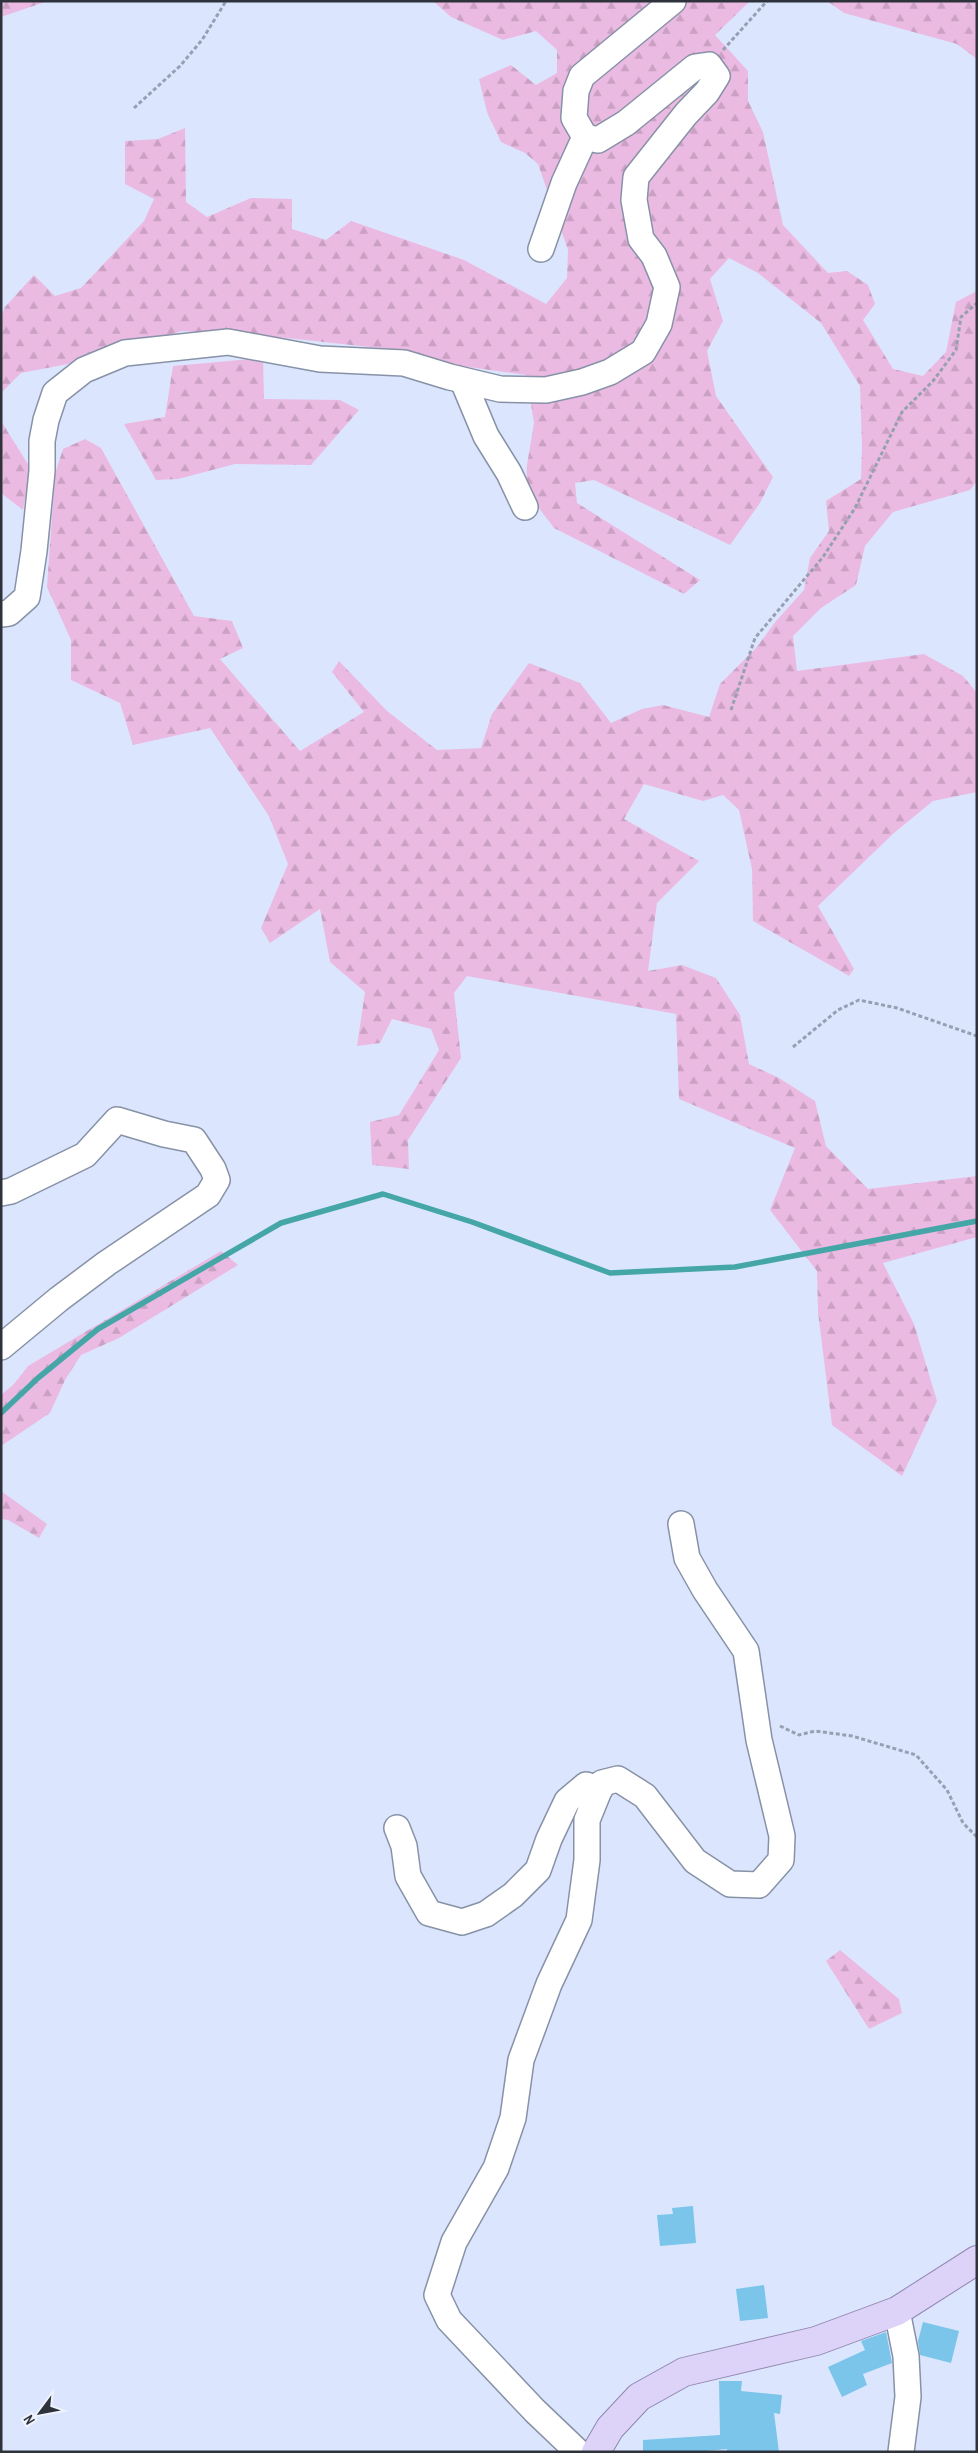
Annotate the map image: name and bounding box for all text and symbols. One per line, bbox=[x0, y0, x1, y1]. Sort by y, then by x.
north arrow bbox=[15, 2388, 65, 2438]
text: N bbox=[19, 2412, 39, 2428]

